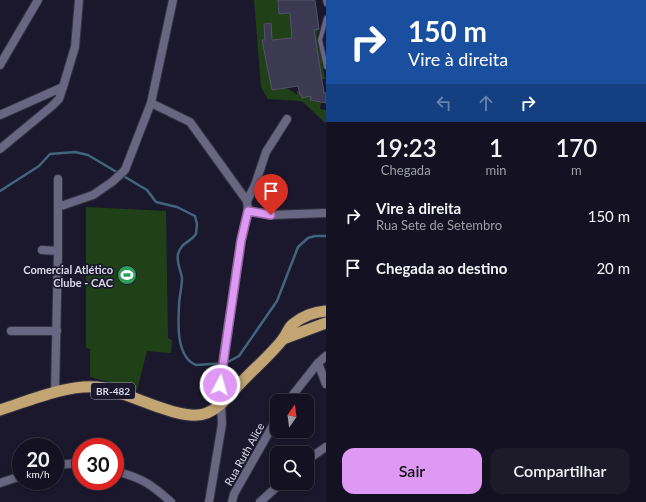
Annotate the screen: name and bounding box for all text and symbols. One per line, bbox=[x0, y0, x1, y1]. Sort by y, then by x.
text: 150 m bbox=[408, 14, 487, 48]
icon: right bbox=[342, 16, 394, 68]
text: Vire à direita bbox=[408, 48, 508, 70]
icon: left bbox=[433, 92, 455, 114]
icon: ahead bbox=[475, 92, 497, 114]
icon: right bbox=[517, 92, 539, 114]
text: 19:23 bbox=[375, 133, 437, 162]
text: 1 bbox=[489, 133, 503, 162]
text: 170 bbox=[555, 133, 597, 162]
text: Chegada bbox=[381, 162, 431, 178]
text: min bbox=[485, 162, 507, 178]
text: m bbox=[571, 162, 582, 178]
pin bbox=[254, 174, 288, 215]
icon: arrive bbox=[260, 180, 282, 202]
text: Vire à direita bbox=[376, 199, 461, 217]
icon: right bbox=[342, 205, 364, 227]
text: 150 m bbox=[588, 207, 630, 225]
text: Rua Sete de Setembro bbox=[376, 217, 502, 233]
icon: arrive bbox=[342, 257, 364, 279]
text: Chegada ao destino bbox=[376, 259, 507, 277]
text: 20 m bbox=[596, 259, 630, 277]
place label: Comercial Atlético Clube - CAC bbox=[23, 263, 114, 289]
sports icon: Comercial Atlético Clube - CAC bbox=[116, 264, 138, 286]
position arrow bbox=[199, 364, 241, 406]
road number: BR-482 bbox=[91, 383, 135, 399]
north arrow bbox=[270, 394, 314, 438]
map controls bbox=[270, 394, 314, 490]
street label: Rua Ruth Alice bbox=[221, 420, 267, 488]
speed limit sign: 30 bbox=[72, 438, 124, 490]
button: search bbox=[270, 446, 314, 490]
text: 20 bbox=[26, 447, 50, 471]
button: Sair bbox=[342, 448, 482, 494]
button: Compartilhar bbox=[490, 448, 630, 494]
text: km/h bbox=[26, 468, 50, 480]

